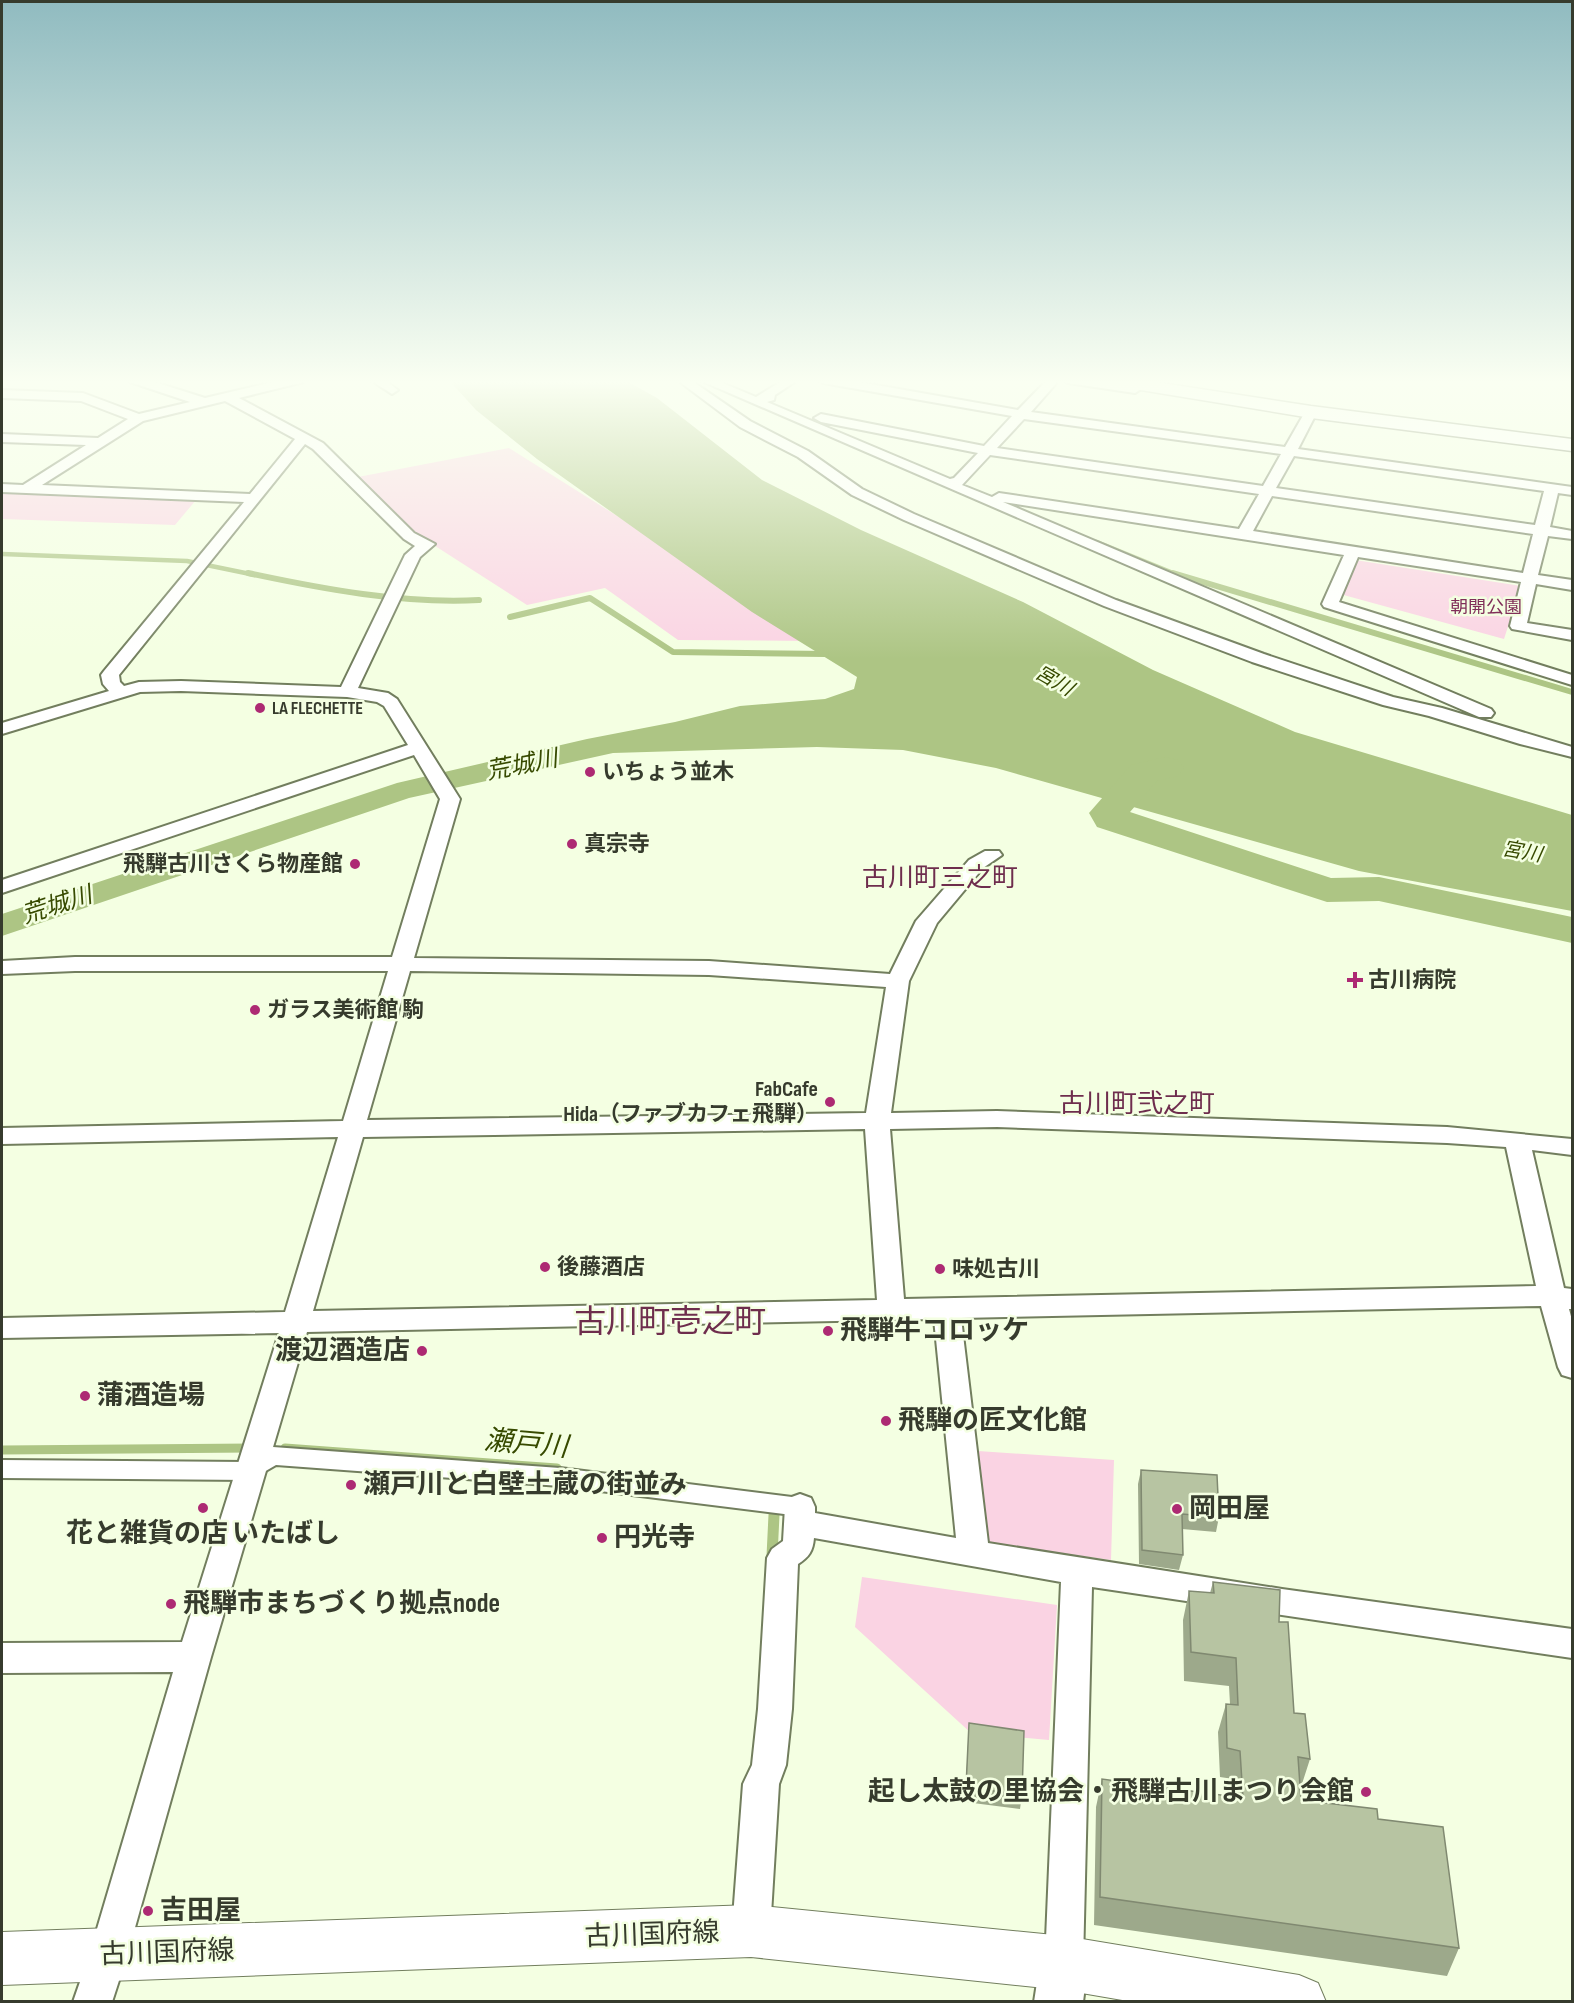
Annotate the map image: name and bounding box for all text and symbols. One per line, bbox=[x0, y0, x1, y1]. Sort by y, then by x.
park label: 朝開公園 bbox=[1450, 597, 1522, 618]
water label: 宮川 bbox=[1031, 661, 1079, 702]
place label: LA FLECHETTE bbox=[272, 698, 363, 719]
marker: LA FLECHETTE bbox=[253, 701, 267, 715]
water label: 荒城川 bbox=[484, 743, 563, 786]
place label: いちょう並木 bbox=[602, 759, 734, 786]
marker: いちょう並木 bbox=[583, 765, 597, 779]
place label: 真宗寺 bbox=[584, 831, 650, 858]
marker: 真宗寺 bbox=[565, 837, 579, 851]
water label: 宮川 bbox=[1500, 837, 1546, 868]
place label: 飛騨古川さくら物産館 bbox=[123, 851, 343, 878]
marker: 飛騨古川さくら物産館 bbox=[348, 857, 362, 871]
district label: 古川町三之町 bbox=[862, 863, 1018, 894]
water label: 荒城川 bbox=[18, 879, 99, 930]
place label: 古川病院 bbox=[1368, 967, 1456, 994]
marker: 古川病院 bbox=[1346, 971, 1364, 989]
place label: ガラス美術館 駒 bbox=[267, 997, 424, 1024]
marker: ガラス美術館 駒 bbox=[248, 1003, 262, 1017]
place label: FabCafe Hida（ファブカフェ飛騨） bbox=[563, 1076, 818, 1128]
district label: 古川町弐之町 bbox=[1059, 1089, 1215, 1120]
marker: FabCafe Hida（ファブカフェ飛騨） bbox=[823, 1095, 837, 1109]
place label: 後藤酒店 bbox=[557, 1254, 645, 1281]
place label: 味処古川 bbox=[952, 1256, 1040, 1283]
marker: 後藤酒店 bbox=[538, 1260, 552, 1274]
marker: 味処古川 bbox=[933, 1262, 947, 1276]
district label: 古川町壱之町 bbox=[574, 1303, 766, 1342]
place label: 飛騨牛コロッケ bbox=[840, 1315, 1029, 1347]
marker: 飛騨牛コロッケ bbox=[821, 1324, 835, 1338]
place label: 渡辺酒造店 bbox=[275, 1335, 410, 1367]
marker: 渡辺酒造店 bbox=[415, 1344, 429, 1358]
place label: 蒲酒造場 bbox=[97, 1380, 205, 1412]
marker: 蒲酒造場 bbox=[78, 1389, 92, 1403]
place label: 飛騨の匠文化館 bbox=[898, 1405, 1087, 1437]
marker: 飛騨の匠文化館 bbox=[879, 1414, 893, 1428]
water label: 瀬戸川 bbox=[483, 1424, 572, 1464]
place label: 瀬戸川と白壁土蔵の街並み bbox=[363, 1469, 687, 1501]
marker: 瀬戸川と白壁土蔵の街並み bbox=[344, 1478, 358, 1492]
place label: 岡田屋 bbox=[1189, 1493, 1270, 1525]
marker: 花と雑貨の店 いたばし bbox=[196, 1501, 210, 1515]
marker: 岡田屋 bbox=[1170, 1502, 1184, 1516]
place label: 花と雑貨の店 いたばし bbox=[66, 1518, 340, 1550]
place label: 円光寺 bbox=[614, 1522, 695, 1554]
marker: 円光寺 bbox=[595, 1531, 609, 1545]
place label: 飛騨市まちづくり拠点node bbox=[183, 1588, 500, 1620]
marker: 飛騨市まちづくり拠点node bbox=[164, 1597, 178, 1611]
place label: 起し太鼓の里協会・飛騨古川まつり会館 bbox=[868, 1776, 1354, 1808]
marker: 起し太鼓の里協会・飛騨古川まつり会館 bbox=[1359, 1785, 1373, 1799]
place label: 吉田屋 bbox=[160, 1895, 241, 1927]
marker: 吉田屋 bbox=[141, 1904, 155, 1918]
street label: 古川国府線 bbox=[584, 1917, 720, 1953]
street label: 古川国府線 bbox=[99, 1935, 235, 1971]

